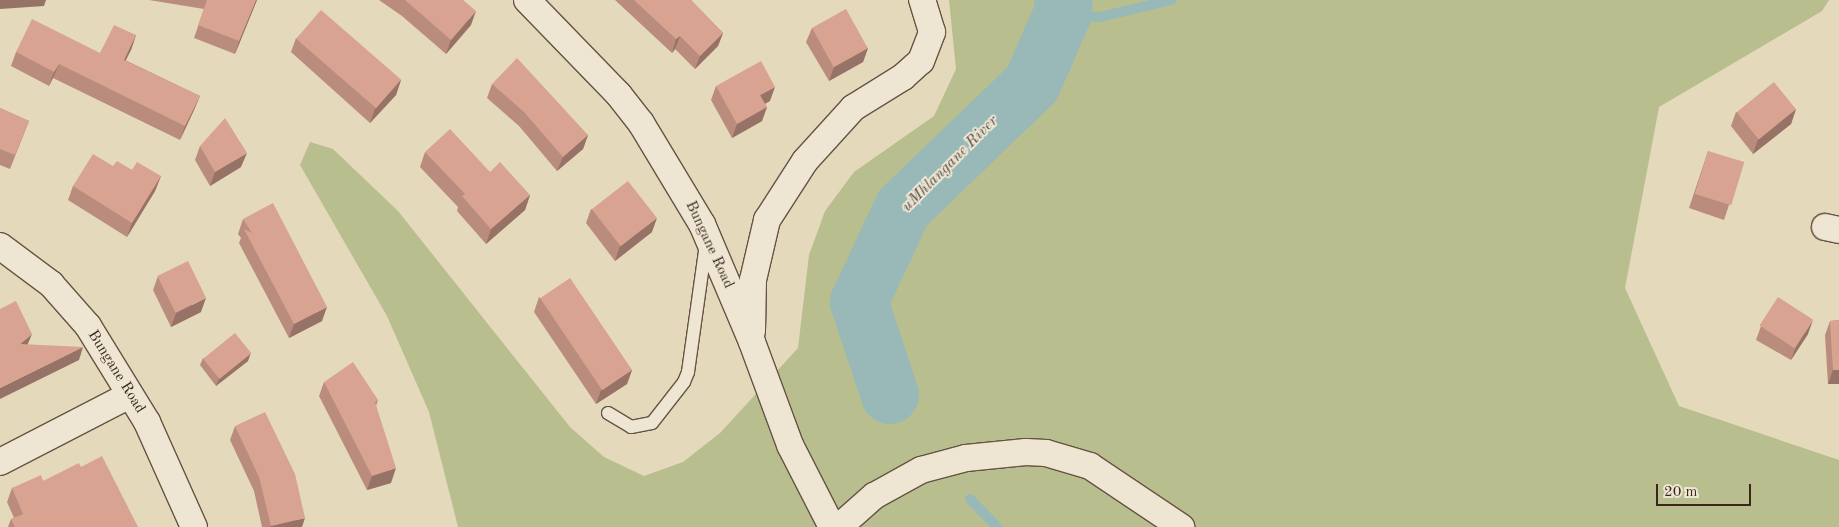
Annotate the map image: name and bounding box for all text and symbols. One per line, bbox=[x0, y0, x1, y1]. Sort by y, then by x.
water label: uMhlangane River bbox=[898, 112, 1002, 216]
street label: Bungane Road bbox=[681, 198, 737, 292]
street label: Bungane Road bbox=[83, 327, 149, 417]
scale bar bbox=[1659, 474, 1754, 506]
text: 20 m bbox=[1664, 485, 1698, 500]

